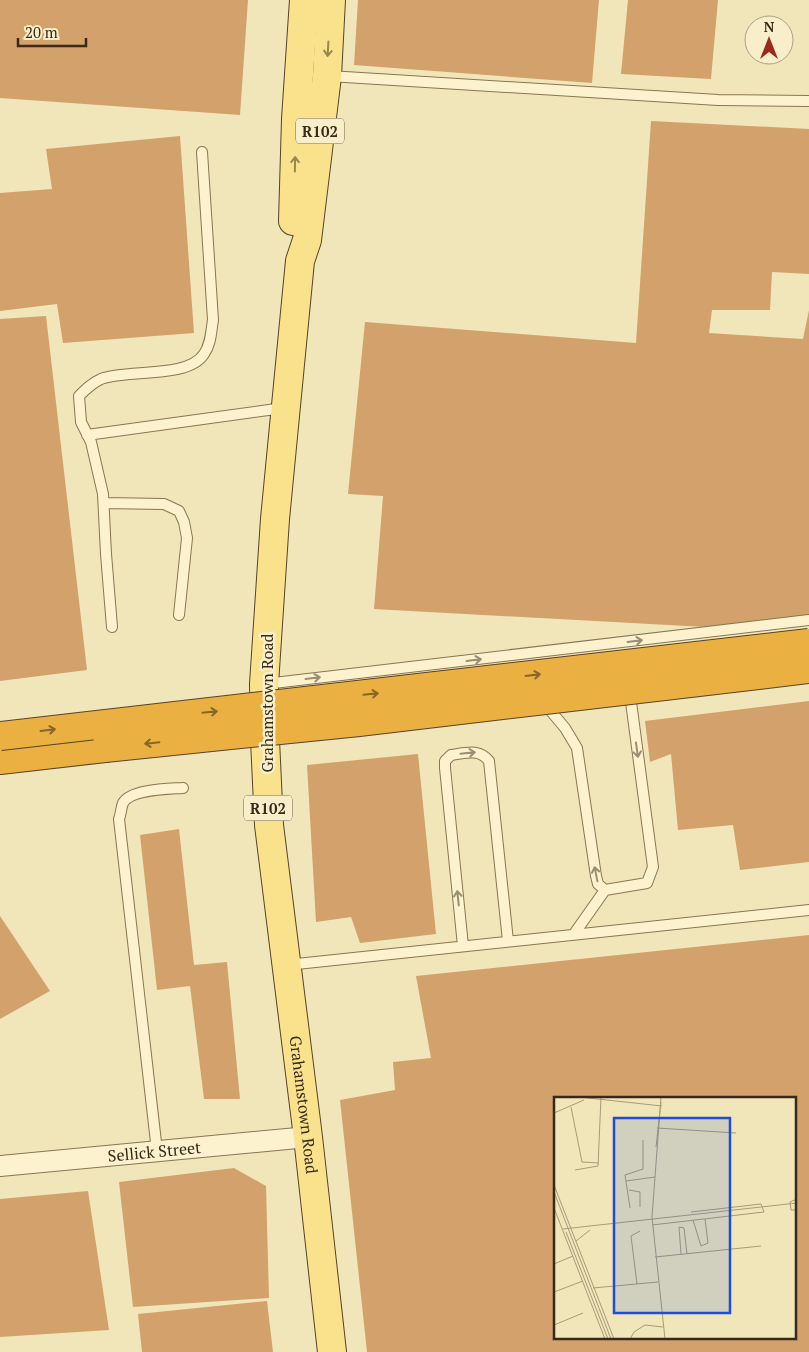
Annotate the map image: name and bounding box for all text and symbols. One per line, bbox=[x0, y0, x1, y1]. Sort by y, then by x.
scale bar bbox=[18, 15, 85, 47]
north arrow bbox=[744, 15, 794, 65]
text: N bbox=[764, 17, 775, 36]
text: 20 m bbox=[25, 22, 58, 42]
one-way arrow bbox=[324, 40, 333, 56]
road number: R102 bbox=[296, 118, 344, 144]
one-way arrow bbox=[290, 156, 299, 172]
street label: Grahamstown Road bbox=[256, 634, 278, 772]
one-way arrow bbox=[627, 636, 643, 646]
one-way arrow bbox=[466, 655, 482, 665]
one-way arrow bbox=[524, 670, 540, 680]
one-way arrow bbox=[304, 673, 320, 683]
one-way arrow bbox=[363, 689, 379, 699]
one-way arrow bbox=[202, 707, 218, 717]
one-way arrow bbox=[40, 725, 56, 735]
one-way arrow bbox=[144, 738, 160, 748]
one-way arrow bbox=[633, 742, 643, 758]
one-way arrow bbox=[460, 748, 476, 758]
road number: R102 bbox=[244, 796, 292, 820]
one-way arrow bbox=[590, 867, 600, 883]
one-way arrow bbox=[454, 890, 463, 906]
street label: Grahamstown Road bbox=[284, 1034, 323, 1175]
inset map bbox=[554, 1097, 796, 1340]
street label: Sellick Street bbox=[107, 1136, 202, 1167]

